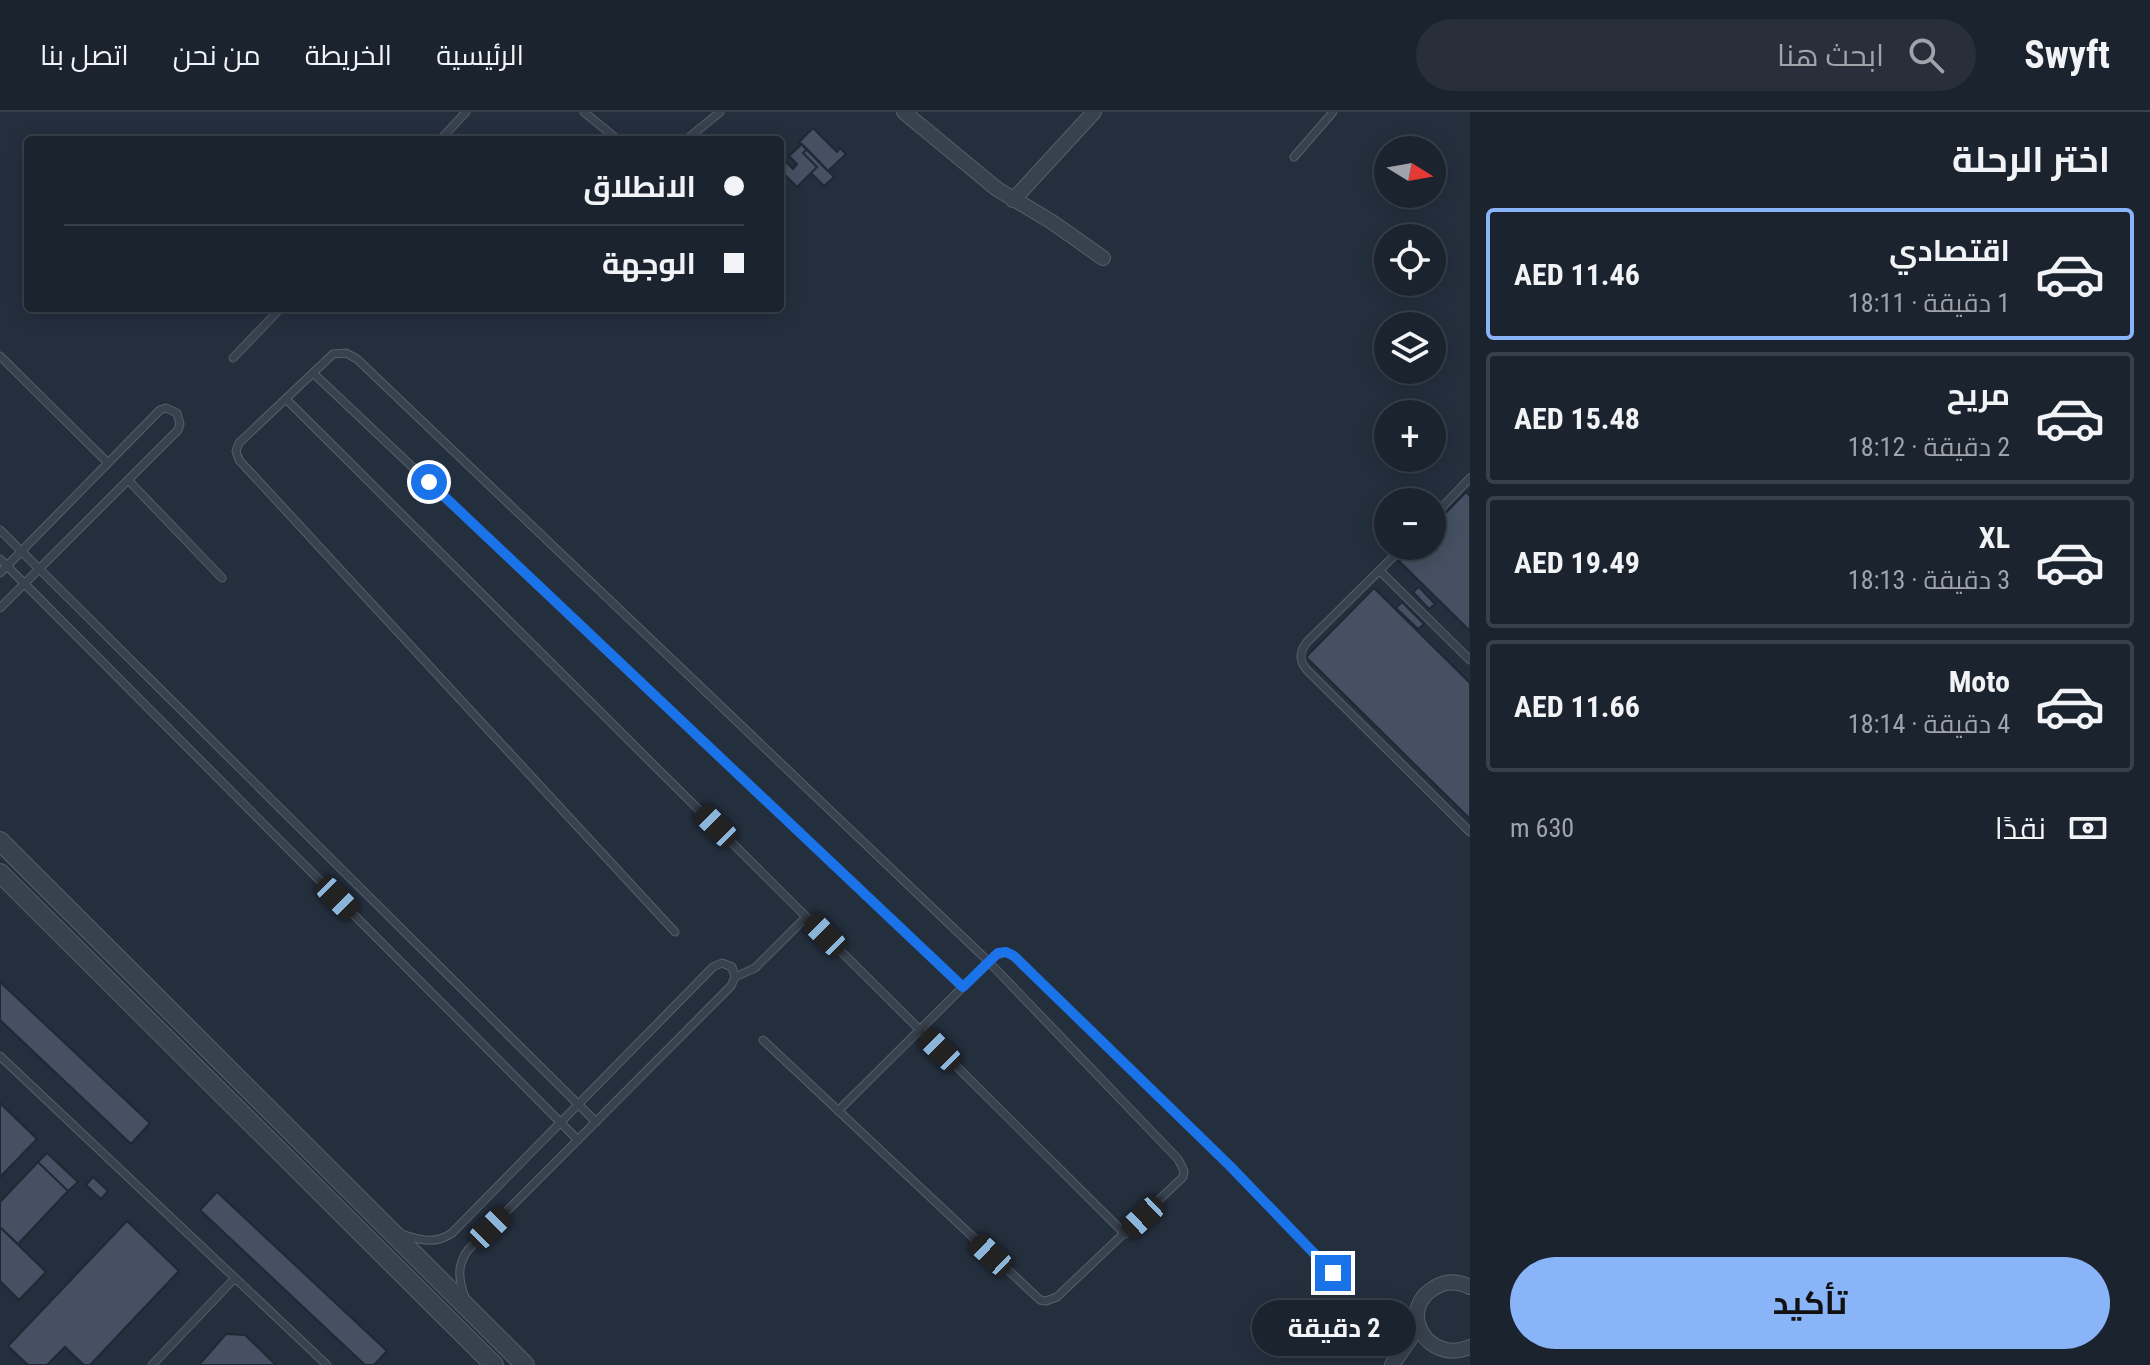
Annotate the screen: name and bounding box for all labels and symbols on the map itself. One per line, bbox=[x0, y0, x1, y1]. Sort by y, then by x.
north arrow bbox=[1374, 136, 1446, 208]
route start bbox=[411, 464, 447, 500]
car bbox=[691, 801, 741, 851]
car bbox=[312, 873, 362, 923]
car bbox=[800, 910, 850, 960]
car bbox=[915, 1025, 965, 1075]
car bbox=[1117, 1192, 1169, 1242]
car bbox=[465, 1203, 515, 1253]
car bbox=[965, 1230, 1017, 1280]
route end bbox=[1315, 1255, 1351, 1291]
callout: 2 دقيقة bbox=[1251, 1301, 1415, 1357]

